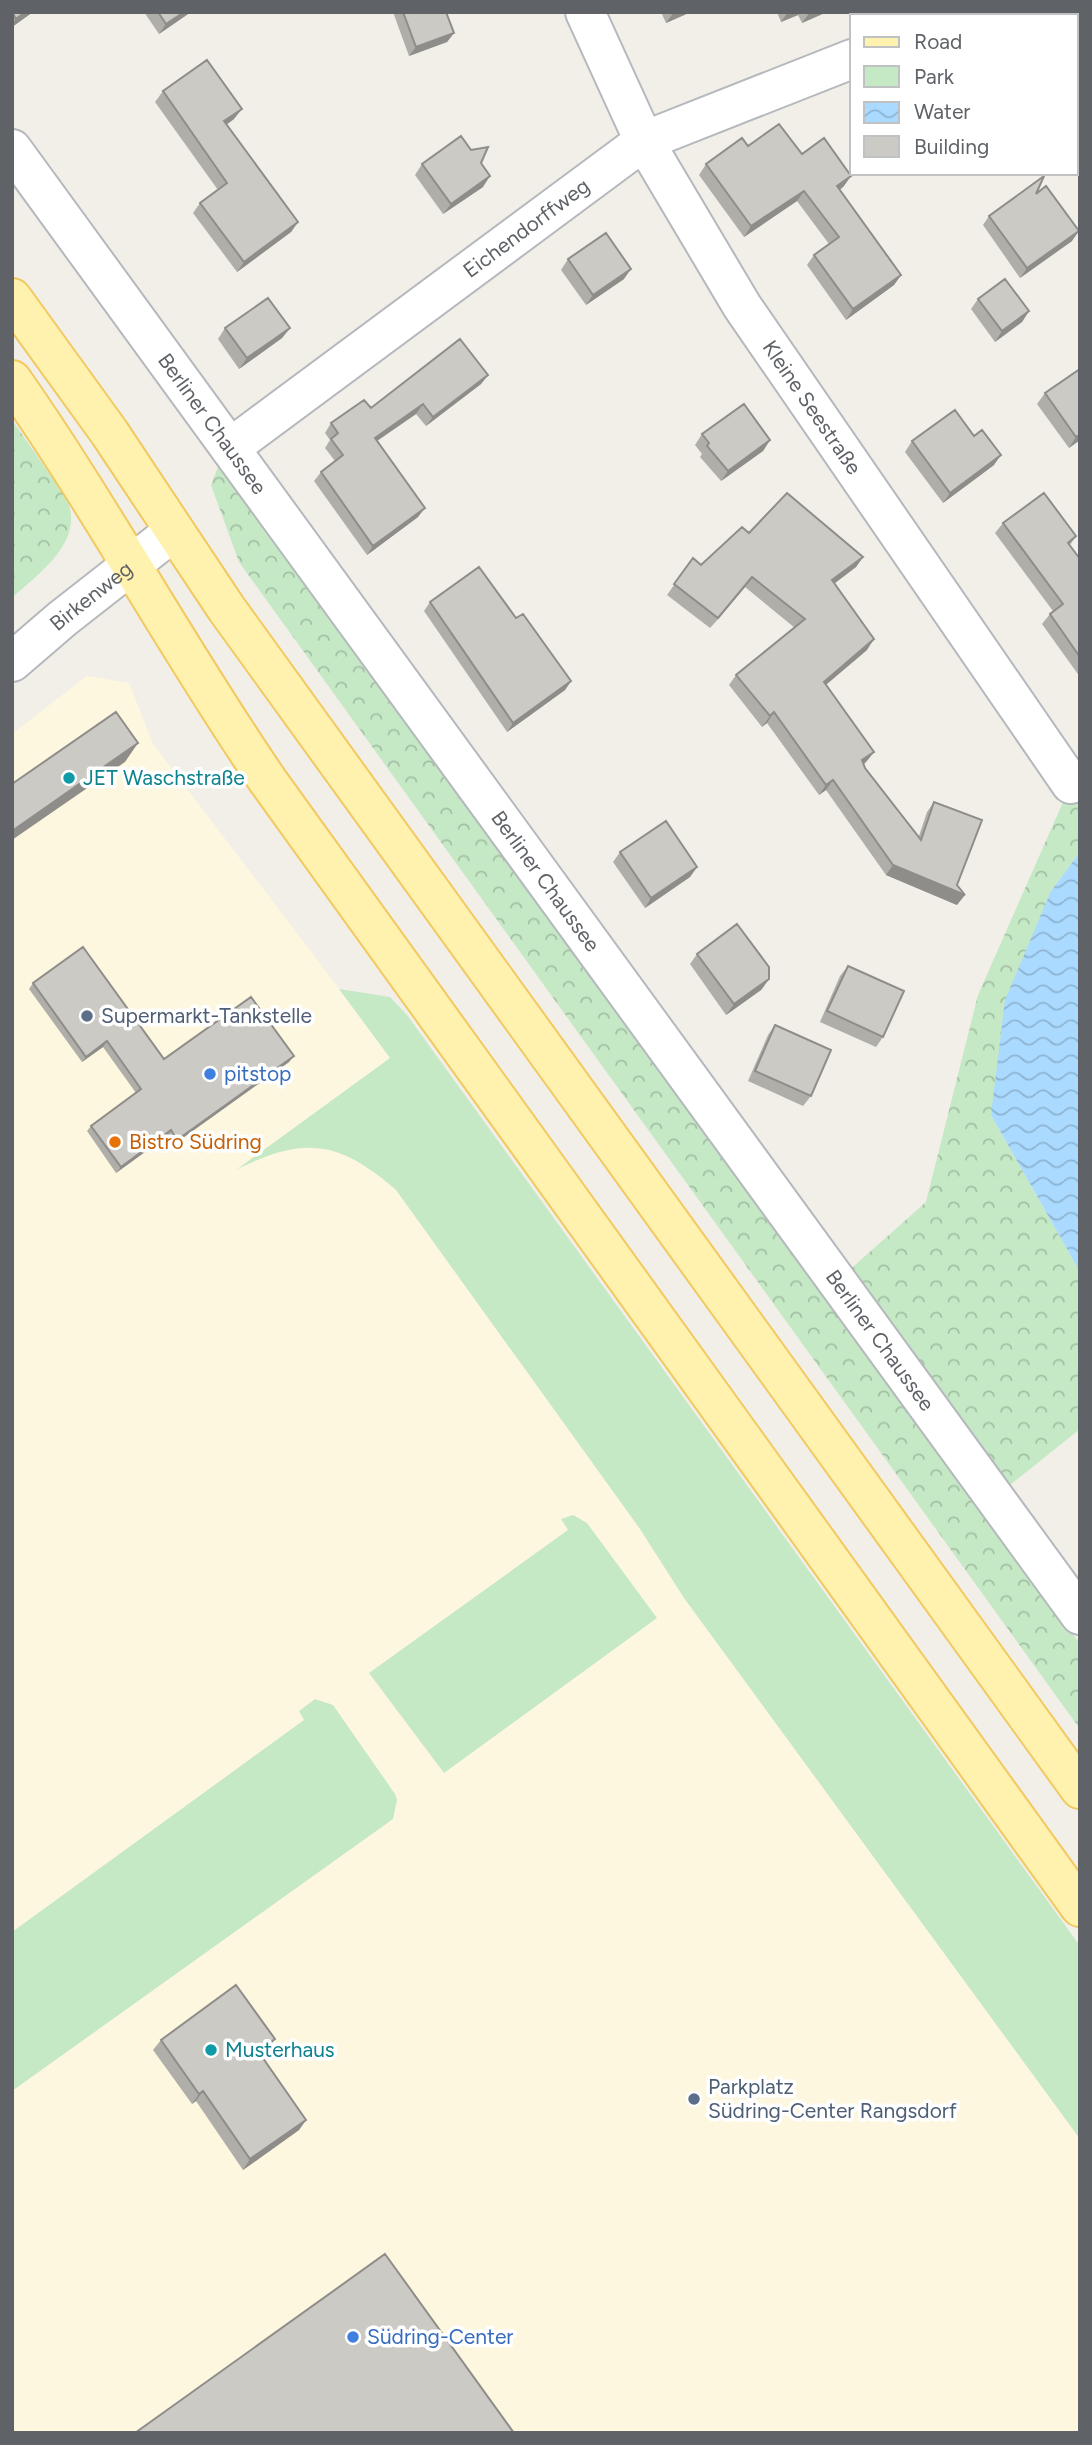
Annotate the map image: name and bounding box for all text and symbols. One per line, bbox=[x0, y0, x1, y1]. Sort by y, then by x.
legend bbox=[850, 14, 1078, 175]
text: Road bbox=[914, 29, 962, 54]
text: Park bbox=[914, 64, 955, 89]
text: Water bbox=[914, 99, 970, 124]
text: Building bbox=[914, 134, 989, 159]
street label: Eichendorffweg bbox=[458, 173, 594, 283]
street label: Kleine Seestraße bbox=[758, 336, 867, 479]
street label: Berliner Chaussee bbox=[153, 348, 272, 499]
street label: Birkenweg bbox=[45, 556, 137, 636]
place label: JET Waschstraße bbox=[83, 765, 245, 790]
marker: JET Waschstraße bbox=[61, 770, 77, 786]
street label: Berliner Chaussee bbox=[486, 806, 606, 956]
place label: Supermarkt-Tankstelle bbox=[101, 1003, 312, 1028]
marker: Supermarkt-Tankstelle bbox=[79, 1008, 95, 1024]
place label: pitstop bbox=[224, 1061, 291, 1086]
marker: pitstop bbox=[202, 1066, 218, 1082]
place label: Bistro Südring bbox=[129, 1129, 262, 1154]
marker: Bistro Südring bbox=[107, 1134, 123, 1150]
street label: Berliner Chaussee bbox=[821, 1265, 940, 1415]
place label: Musterhaus bbox=[225, 2037, 335, 2062]
marker: Musterhaus bbox=[203, 2042, 219, 2058]
place label: Parkplatz Südring-Center Rangsdorf bbox=[708, 2074, 957, 2123]
marker: Parkplatz Südring-Center Rangsdorf bbox=[686, 2091, 702, 2107]
place label: Südring-Center bbox=[367, 2324, 513, 2349]
marker: Südring-Center bbox=[345, 2329, 361, 2345]

